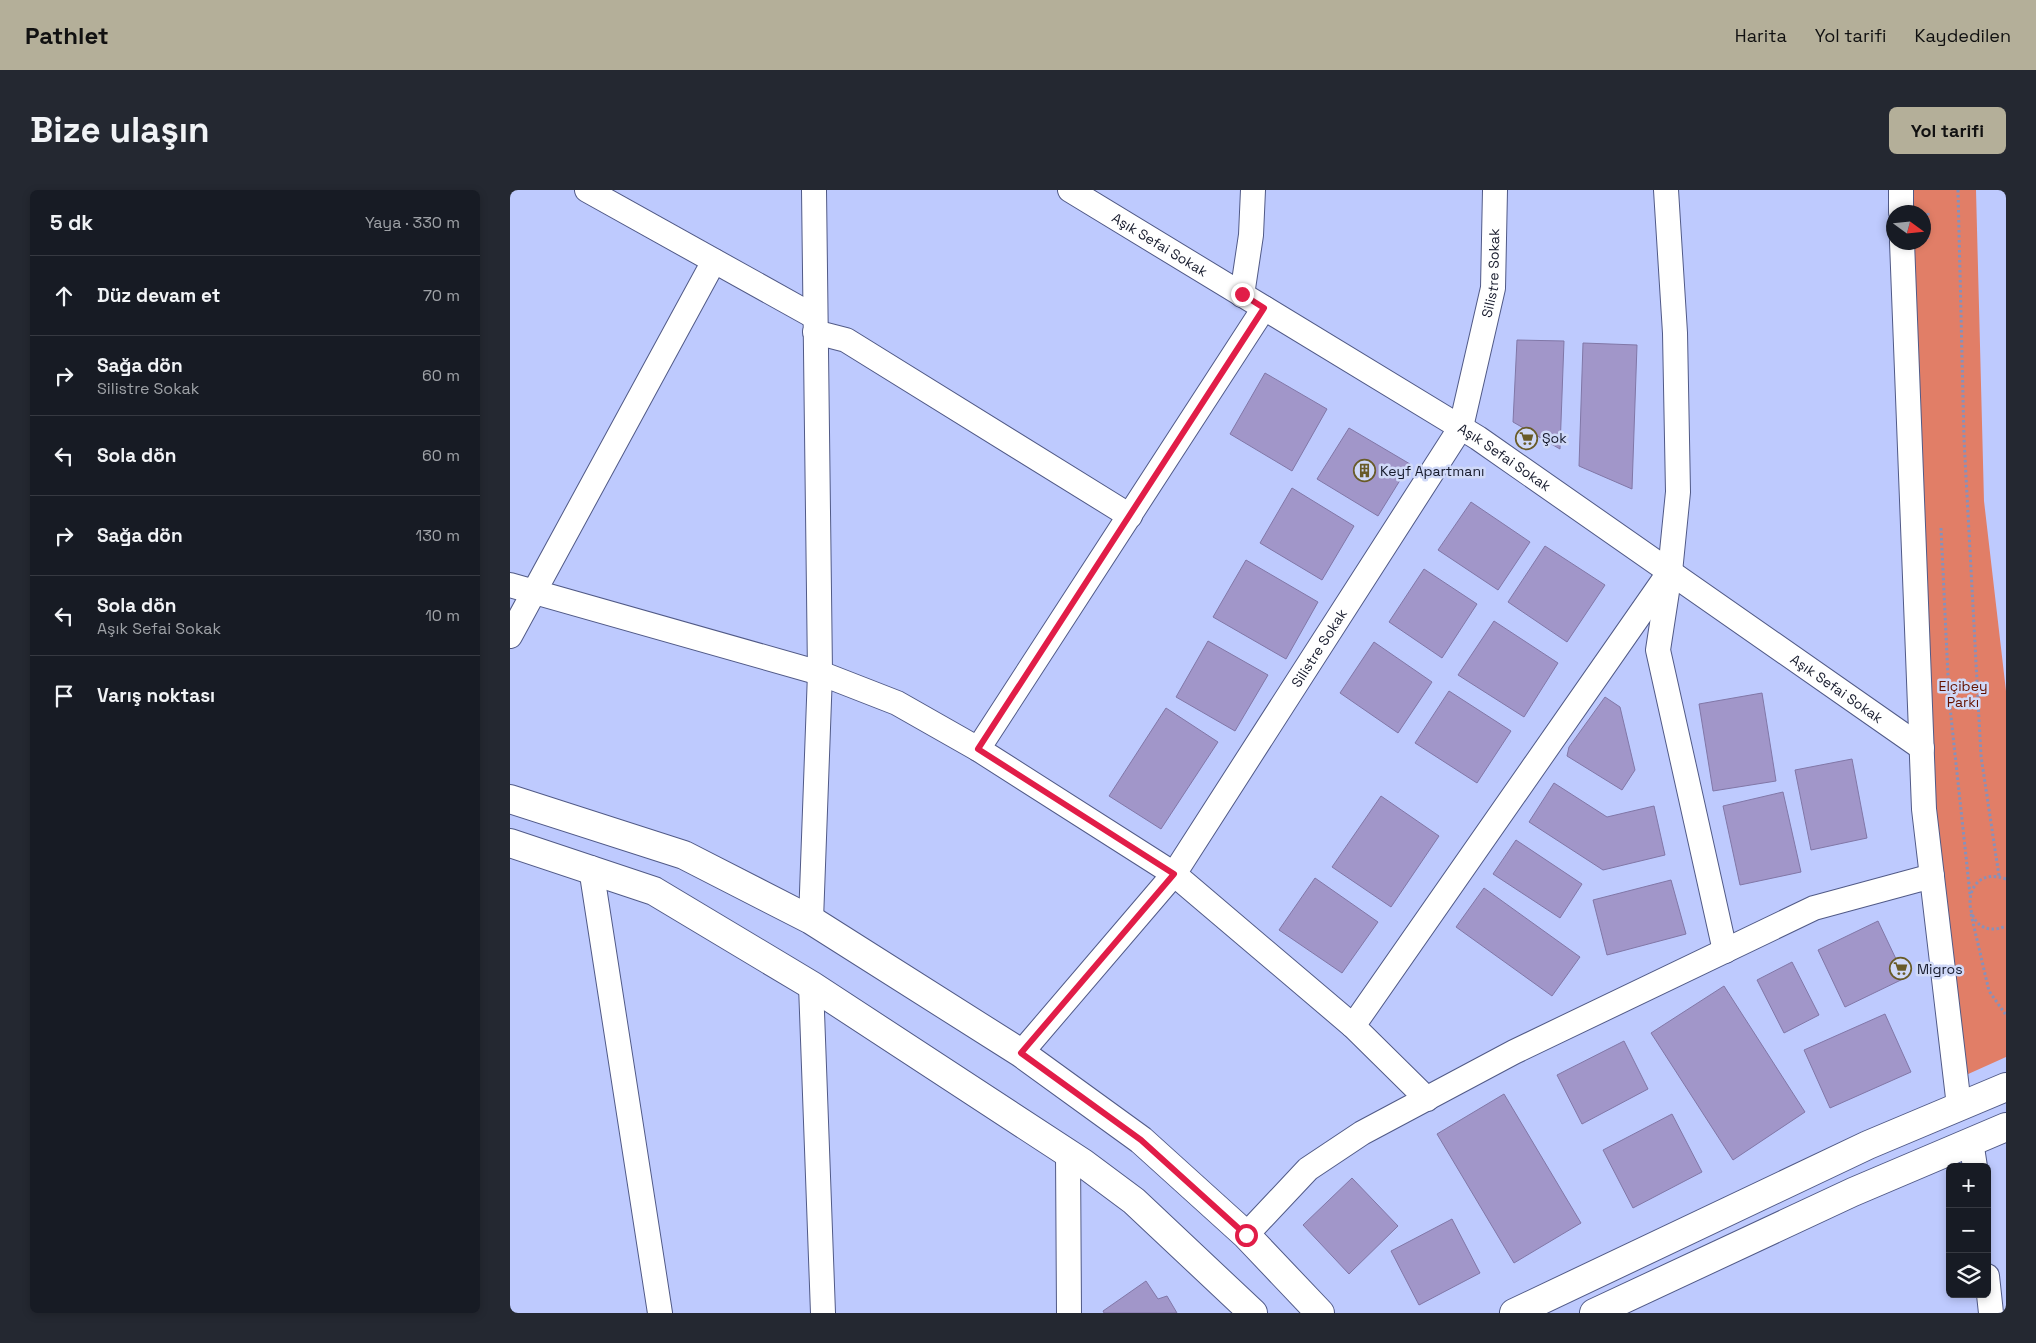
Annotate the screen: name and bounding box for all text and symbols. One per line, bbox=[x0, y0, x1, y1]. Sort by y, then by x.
text: Pathlet bbox=[25, 20, 109, 51]
text: Harita bbox=[1735, 24, 1787, 47]
text: Yol tarifi bbox=[1815, 24, 1887, 47]
text: Kaydedilen bbox=[1915, 24, 2011, 47]
button: Yol tarifi bbox=[1889, 107, 2006, 154]
text: Bize ulaşın bbox=[30, 108, 210, 152]
north arrow bbox=[1886, 205, 1931, 250]
text: 5 dk bbox=[50, 209, 93, 236]
street label: Aşık Sefai Sokak bbox=[1109, 209, 1211, 281]
text: Yaya · 330 m bbox=[365, 212, 460, 233]
street label: Silistre Sokak bbox=[1477, 228, 1503, 319]
icon: ahead bbox=[50, 282, 78, 310]
text: Düz devam et bbox=[97, 283, 220, 308]
route end bbox=[1231, 283, 1254, 306]
text: 70 m bbox=[423, 285, 460, 306]
text: Sağa dön bbox=[97, 353, 183, 378]
icon: right bbox=[50, 362, 78, 390]
text: 60 m bbox=[422, 365, 460, 386]
text: Silistre Sokak bbox=[97, 378, 199, 399]
street label: Aşık Sefai Sokak bbox=[1455, 419, 1555, 495]
supermarket icon: Şok bbox=[1514, 426, 1538, 450]
place label: Şok bbox=[1542, 429, 1567, 447]
icon: left bbox=[50, 442, 78, 470]
text: Sola dön bbox=[97, 443, 176, 468]
text: 60 m bbox=[422, 445, 460, 466]
building icon: Keyf Apartmanı bbox=[1352, 459, 1376, 483]
place label: Keyf Apartmanı bbox=[1380, 462, 1484, 480]
icon: right bbox=[50, 522, 78, 550]
text: Sağa dön bbox=[97, 523, 183, 548]
text: 130 m bbox=[416, 525, 460, 546]
text: Sola dön bbox=[97, 593, 176, 618]
icon: left bbox=[50, 602, 78, 630]
text: 10 m bbox=[425, 605, 460, 626]
street label: Silistre Sokak bbox=[1287, 605, 1351, 691]
text: Aşık Sefai Sokak bbox=[97, 618, 221, 639]
street label: Aşık Sefai Sokak bbox=[1787, 650, 1887, 727]
park label: Elçibey Parkı bbox=[1939, 677, 1988, 711]
icon: arrive bbox=[50, 682, 78, 710]
text: Varış noktası bbox=[97, 683, 215, 708]
supermarket icon: Migros bbox=[1889, 957, 1913, 981]
place label: Migros bbox=[1917, 960, 1963, 978]
map controls bbox=[1946, 1163, 1991, 1298]
button: + bbox=[1946, 1163, 1991, 1208]
button: − bbox=[1946, 1208, 1991, 1253]
route start bbox=[1235, 1224, 1258, 1247]
button: layers bbox=[1946, 1253, 1991, 1298]

